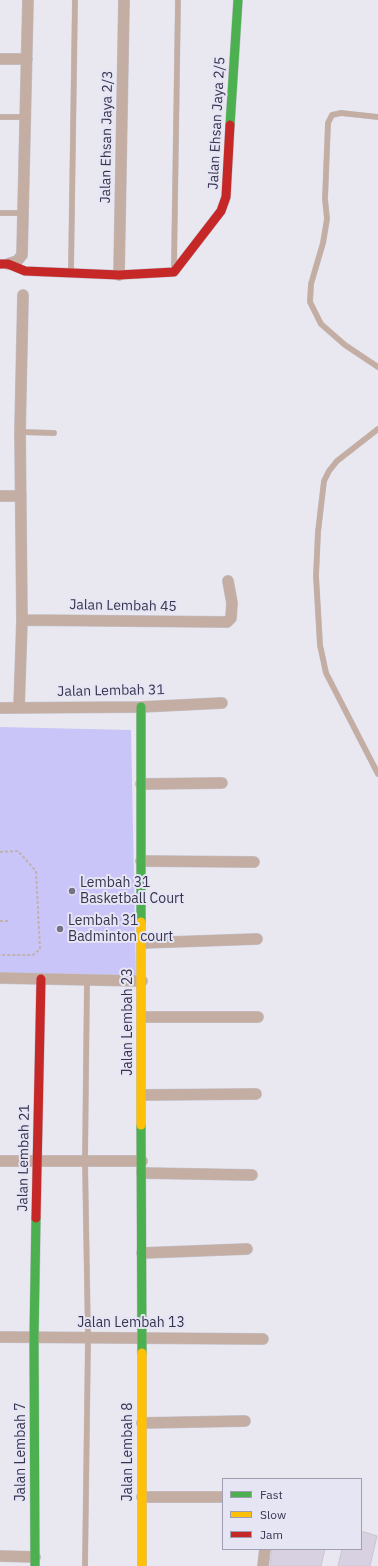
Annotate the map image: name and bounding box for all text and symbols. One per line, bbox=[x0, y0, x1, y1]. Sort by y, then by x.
street label: Jalan Ehsan Jaya 2/5 bbox=[205, 56, 229, 190]
street label: Jalan Ehsan Jaya 2/3 bbox=[97, 70, 117, 204]
street label: Jalan Lembah 45 bbox=[69, 597, 177, 615]
street label: Jalan Lembah 31 bbox=[57, 682, 165, 700]
place label: Lembah 31 Basketball Court bbox=[80, 875, 184, 908]
marker: Lembah 31 Basketball Court bbox=[67, 886, 77, 896]
place label: Lembah 31 Badminton court bbox=[68, 913, 173, 946]
marker: Lembah 31 Badminton court bbox=[55, 924, 65, 934]
street label: Jalan Lembah 23 bbox=[120, 968, 136, 1076]
street label: Jalan Lembah 21 bbox=[15, 1104, 33, 1212]
street label: Jalan Lembah 13 bbox=[77, 1315, 185, 1331]
street label: Jalan Lembah 7 bbox=[13, 1402, 29, 1502]
street label: Jalan Lembah 8 bbox=[120, 1402, 136, 1502]
legend bbox=[222, 1478, 362, 1550]
text: Fast bbox=[260, 1487, 283, 1502]
text: Slow bbox=[260, 1507, 286, 1522]
text: Jam bbox=[260, 1527, 283, 1542]

